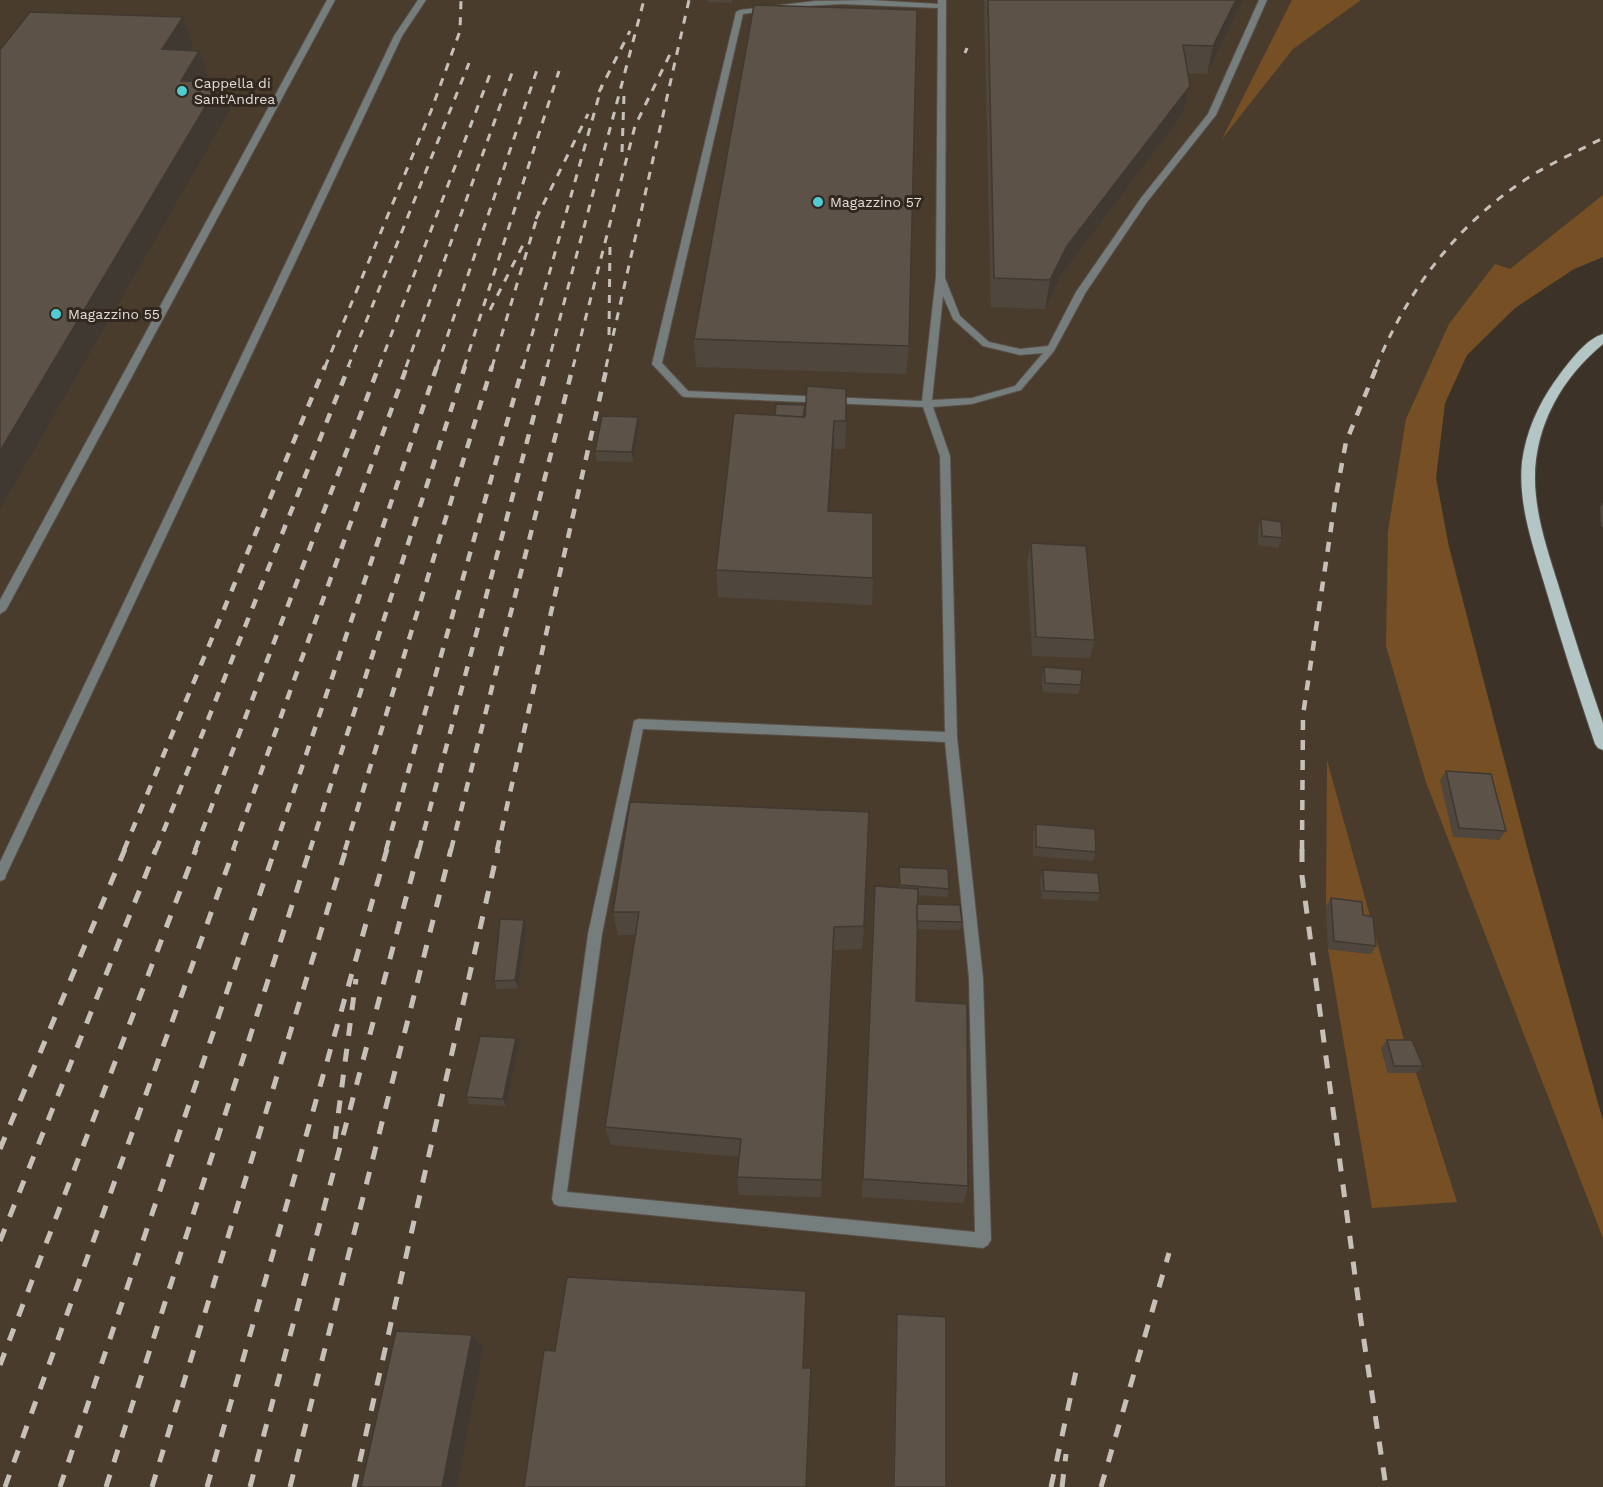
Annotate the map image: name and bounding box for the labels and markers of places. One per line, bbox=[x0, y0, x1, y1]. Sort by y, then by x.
place label: Cappella di Sant'Andrea bbox=[194, 75, 275, 107]
marker: Cappella di Sant'Andrea bbox=[175, 84, 189, 98]
place label: Magazzino 57 bbox=[830, 194, 922, 210]
marker: Magazzino 57 bbox=[811, 195, 825, 209]
place label: Magazzino 55 bbox=[68, 306, 160, 322]
marker: Magazzino 55 bbox=[49, 307, 63, 321]

